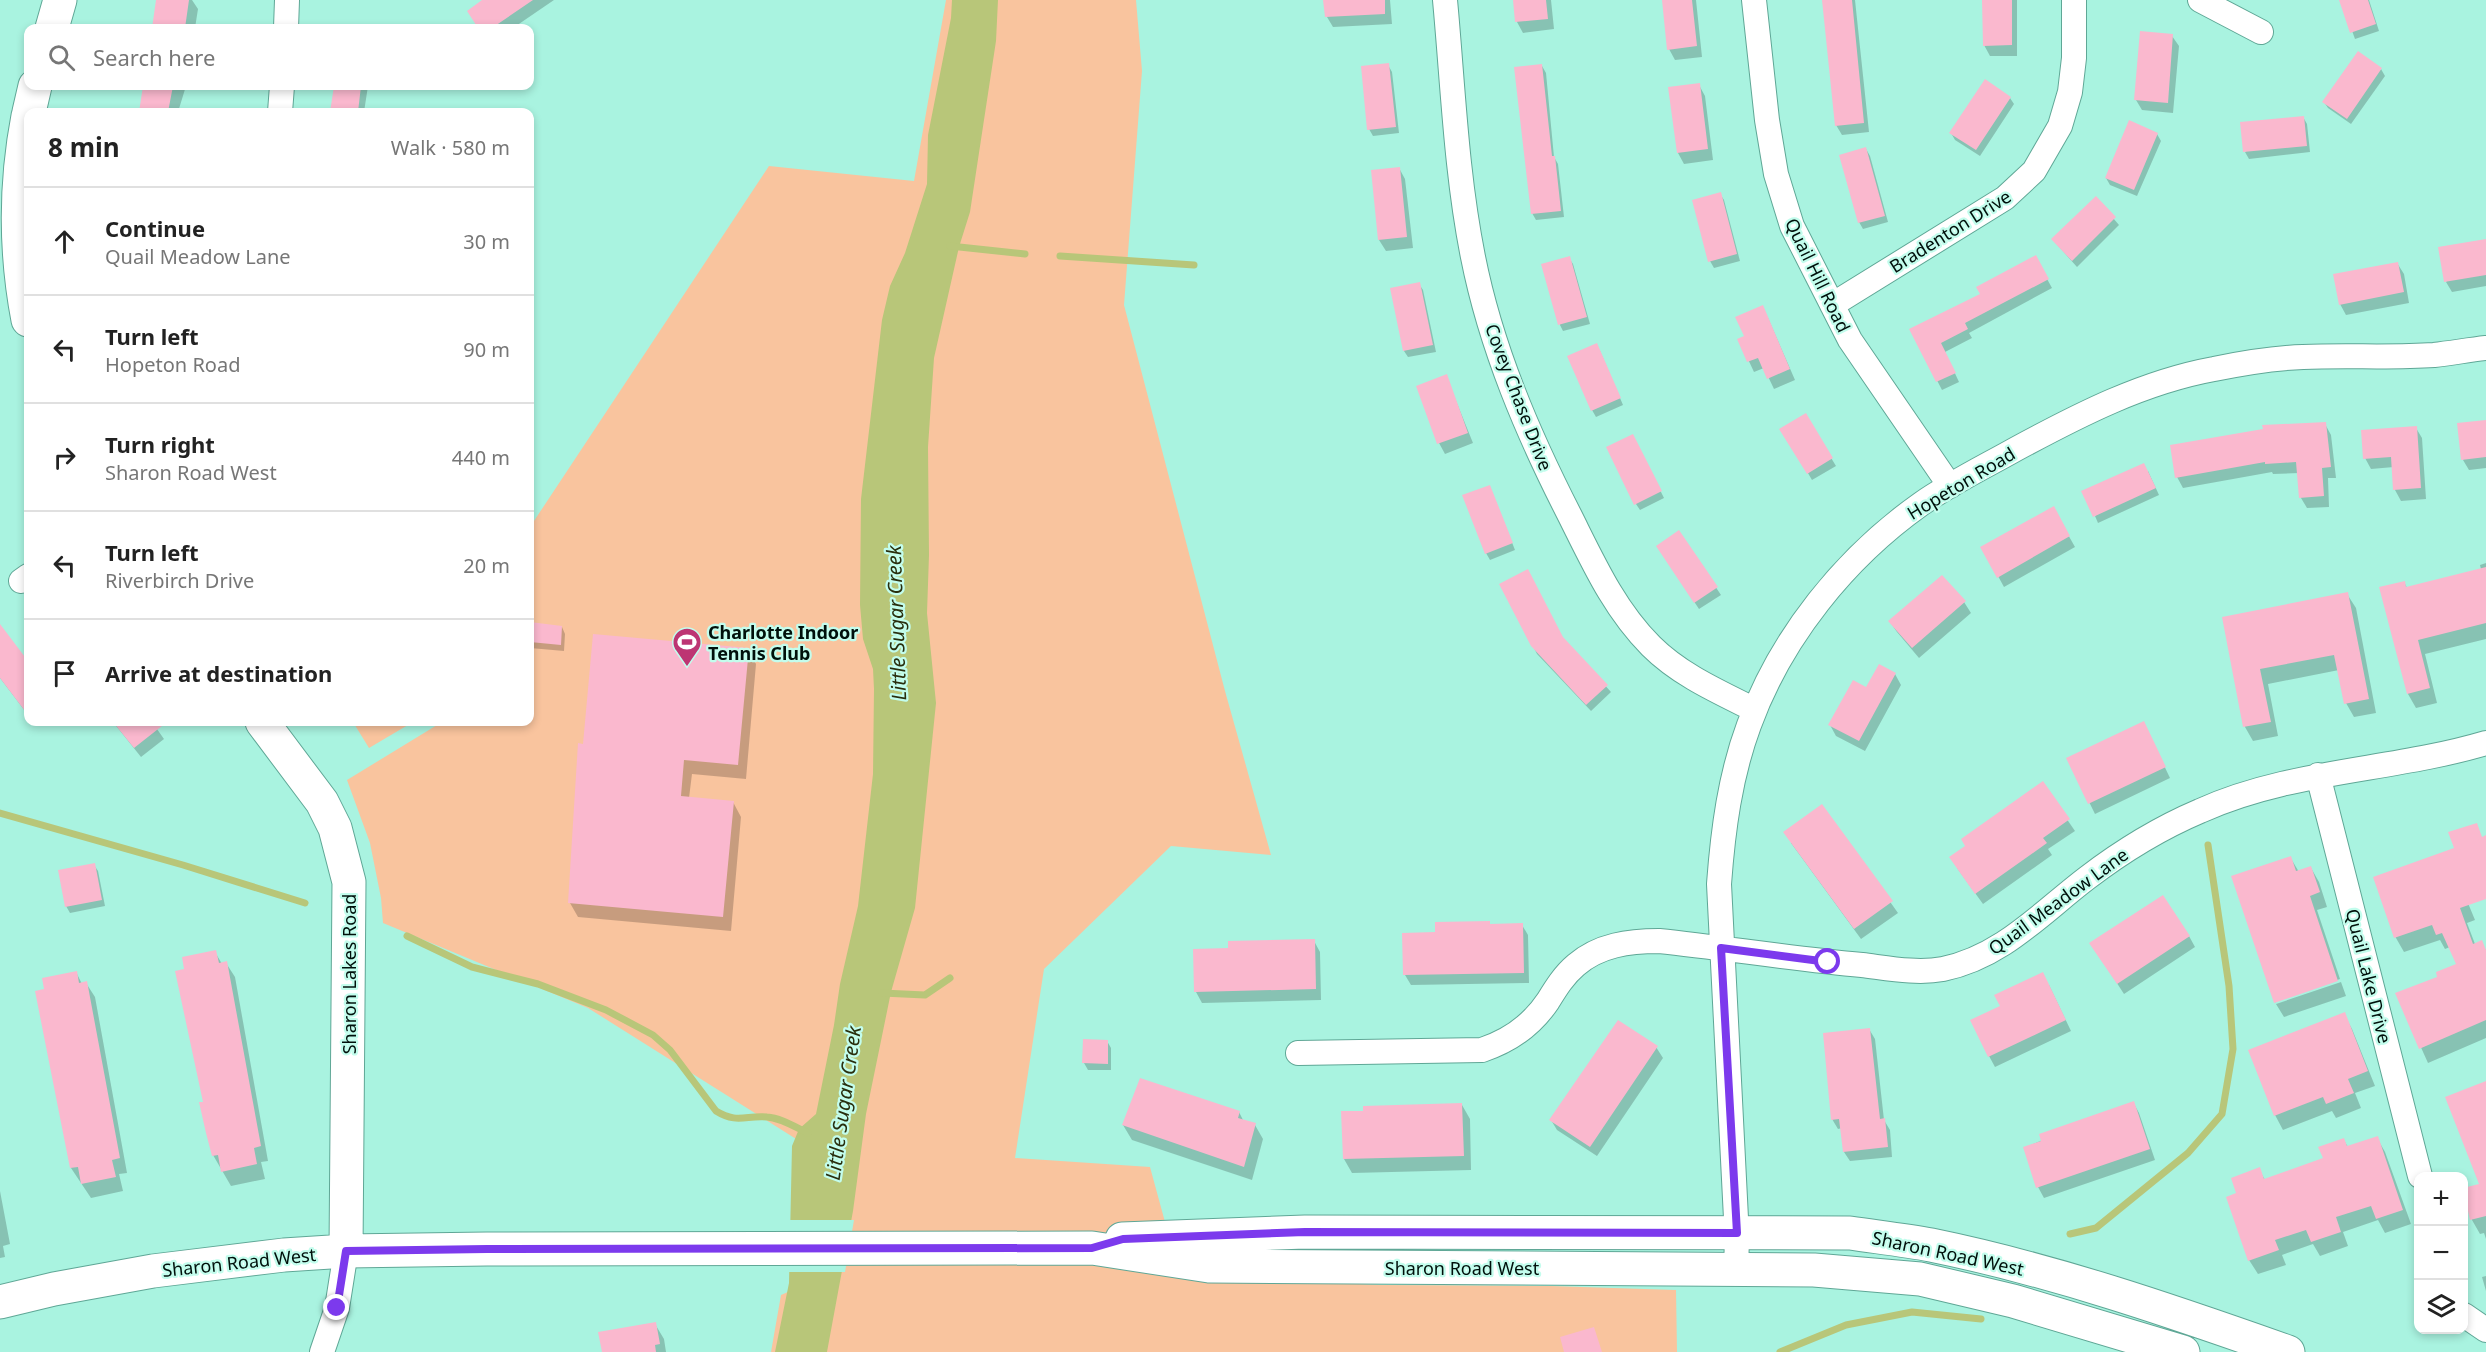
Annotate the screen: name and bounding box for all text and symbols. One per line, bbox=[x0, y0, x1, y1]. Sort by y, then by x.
search box bbox=[24, 24, 534, 90]
icon: search bbox=[45, 41, 78, 74]
text: Search here bbox=[93, 42, 215, 72]
text: 8 min bbox=[48, 129, 120, 165]
text: Walk · 580 m bbox=[391, 134, 510, 161]
street label: Bradenton Drive bbox=[1885, 184, 2015, 278]
text: Continue bbox=[105, 213, 205, 243]
street label: Quail Hill Road bbox=[1780, 214, 1856, 336]
icon: ahead bbox=[48, 225, 81, 258]
text: 30 m bbox=[463, 228, 510, 255]
text: Quail Meadow Lane bbox=[105, 243, 291, 270]
street label: Covey Chase Drive bbox=[1480, 320, 1558, 474]
text: Turn left bbox=[105, 321, 199, 351]
icon: left bbox=[48, 333, 81, 366]
text: 90 m bbox=[463, 336, 510, 363]
text: Hopeton Road bbox=[105, 351, 240, 378]
text: Turn right bbox=[105, 429, 215, 459]
icon: right bbox=[48, 441, 81, 474]
street label: Hopeton Road bbox=[1903, 441, 2019, 525]
text: 440 m bbox=[452, 444, 510, 471]
text: Sharon Road West bbox=[105, 459, 277, 486]
text: Turn left bbox=[105, 537, 199, 567]
water label: Little Sugar Creek bbox=[880, 544, 912, 701]
icon: left bbox=[48, 549, 81, 582]
text: 20 m bbox=[463, 552, 510, 579]
text: Riverbirch Drive bbox=[105, 567, 254, 594]
place label: Charlotte Indoor Tennis Club bbox=[708, 620, 858, 665]
sports icon: Charlotte Indoor Tennis Club bbox=[671, 626, 703, 668]
icon: arrive bbox=[48, 657, 81, 690]
text: Arrive at destination bbox=[105, 658, 332, 688]
street label: Quail Meadow Lane bbox=[1983, 842, 2133, 960]
street label: Sharon Lakes Road bbox=[337, 894, 361, 1054]
street label: Quail Lake Drive bbox=[2341, 906, 2397, 1046]
route start bbox=[1814, 948, 1840, 974]
water label: Little Sugar Creek bbox=[819, 1023, 867, 1182]
map controls bbox=[2414, 1172, 2468, 1334]
button: + bbox=[2414, 1172, 2468, 1226]
street label: Sharon Road West bbox=[1870, 1225, 2027, 1281]
button: − bbox=[2414, 1226, 2468, 1280]
street label: Sharon Road West bbox=[161, 1242, 318, 1282]
street label: Sharon Road West bbox=[1385, 1256, 1540, 1280]
button: layers bbox=[2414, 1280, 2468, 1334]
route end bbox=[323, 1294, 349, 1320]

